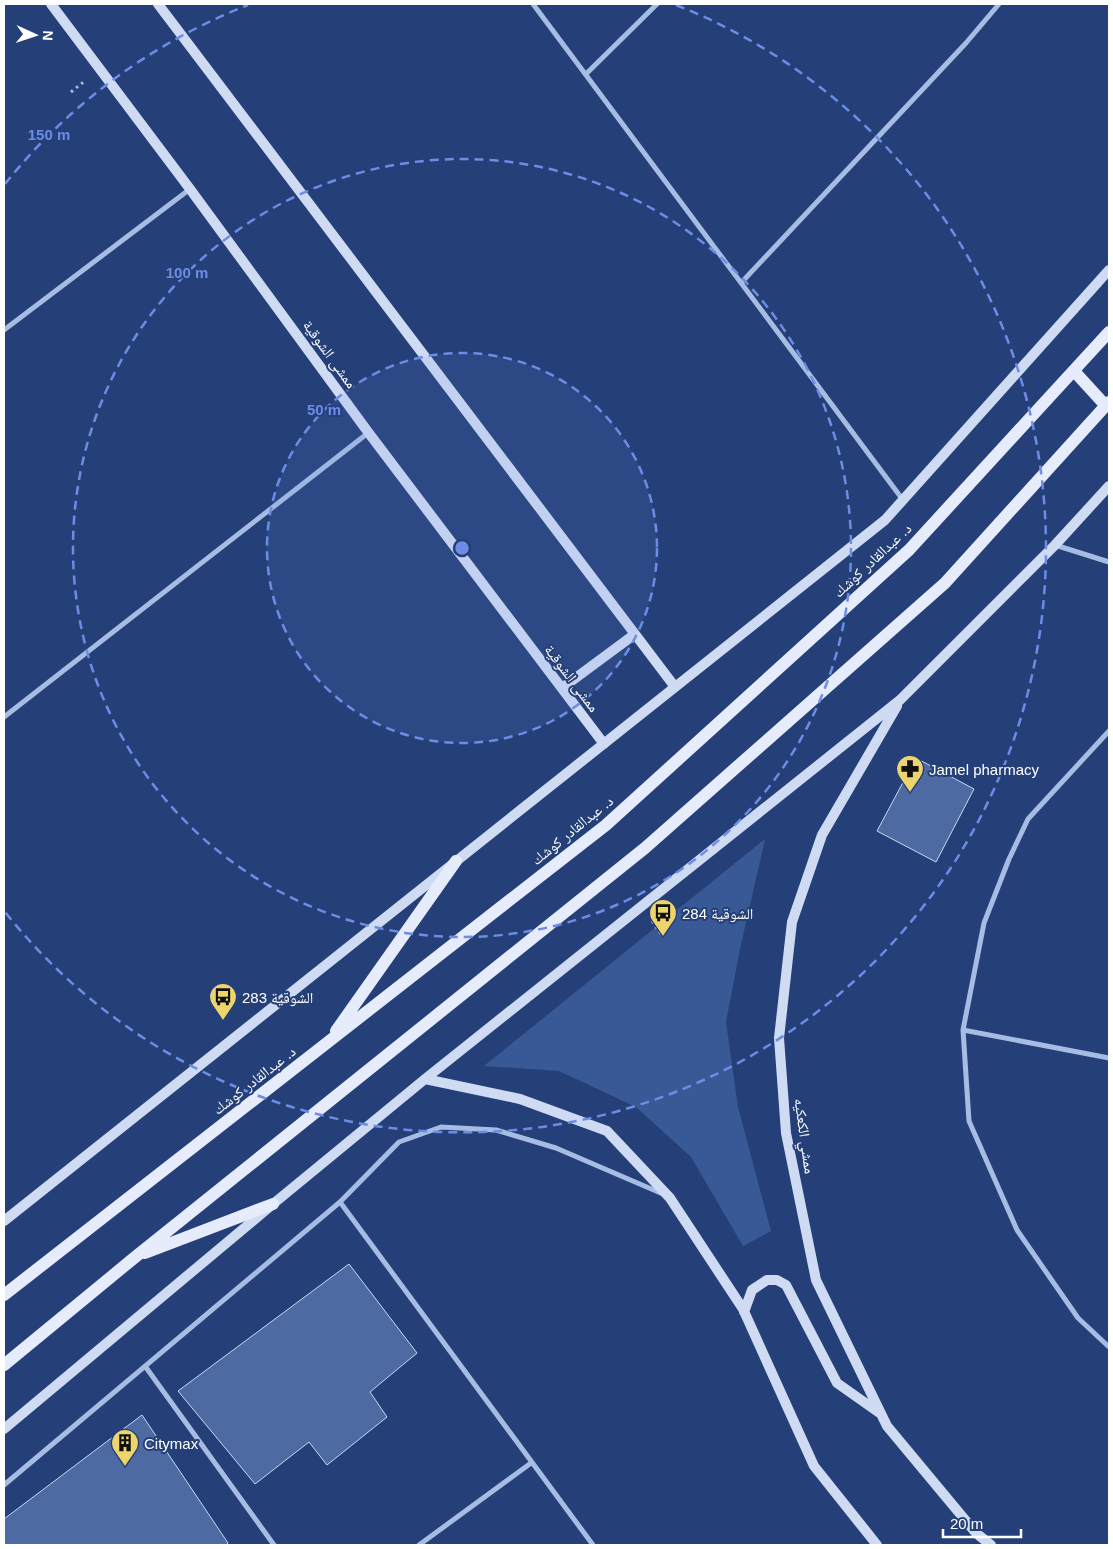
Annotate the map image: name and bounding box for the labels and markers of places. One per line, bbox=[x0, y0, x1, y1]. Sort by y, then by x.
centre of rings bbox=[453, 539, 471, 557]
pharmacy icon: Jamel pharmacy bbox=[895, 754, 925, 793]
place label: Jamel pharmacy bbox=[929, 761, 1040, 778]
bus stop icon: الشوقية 284 bbox=[648, 898, 678, 937]
place label: الشوقية 284 bbox=[682, 905, 753, 923]
bus stop icon: الشوقية 283 bbox=[208, 982, 238, 1021]
place label: الشوقية 283 bbox=[242, 989, 313, 1007]
building icon: Citymax bbox=[110, 1428, 140, 1467]
place label: Citymax bbox=[144, 1435, 199, 1452]

